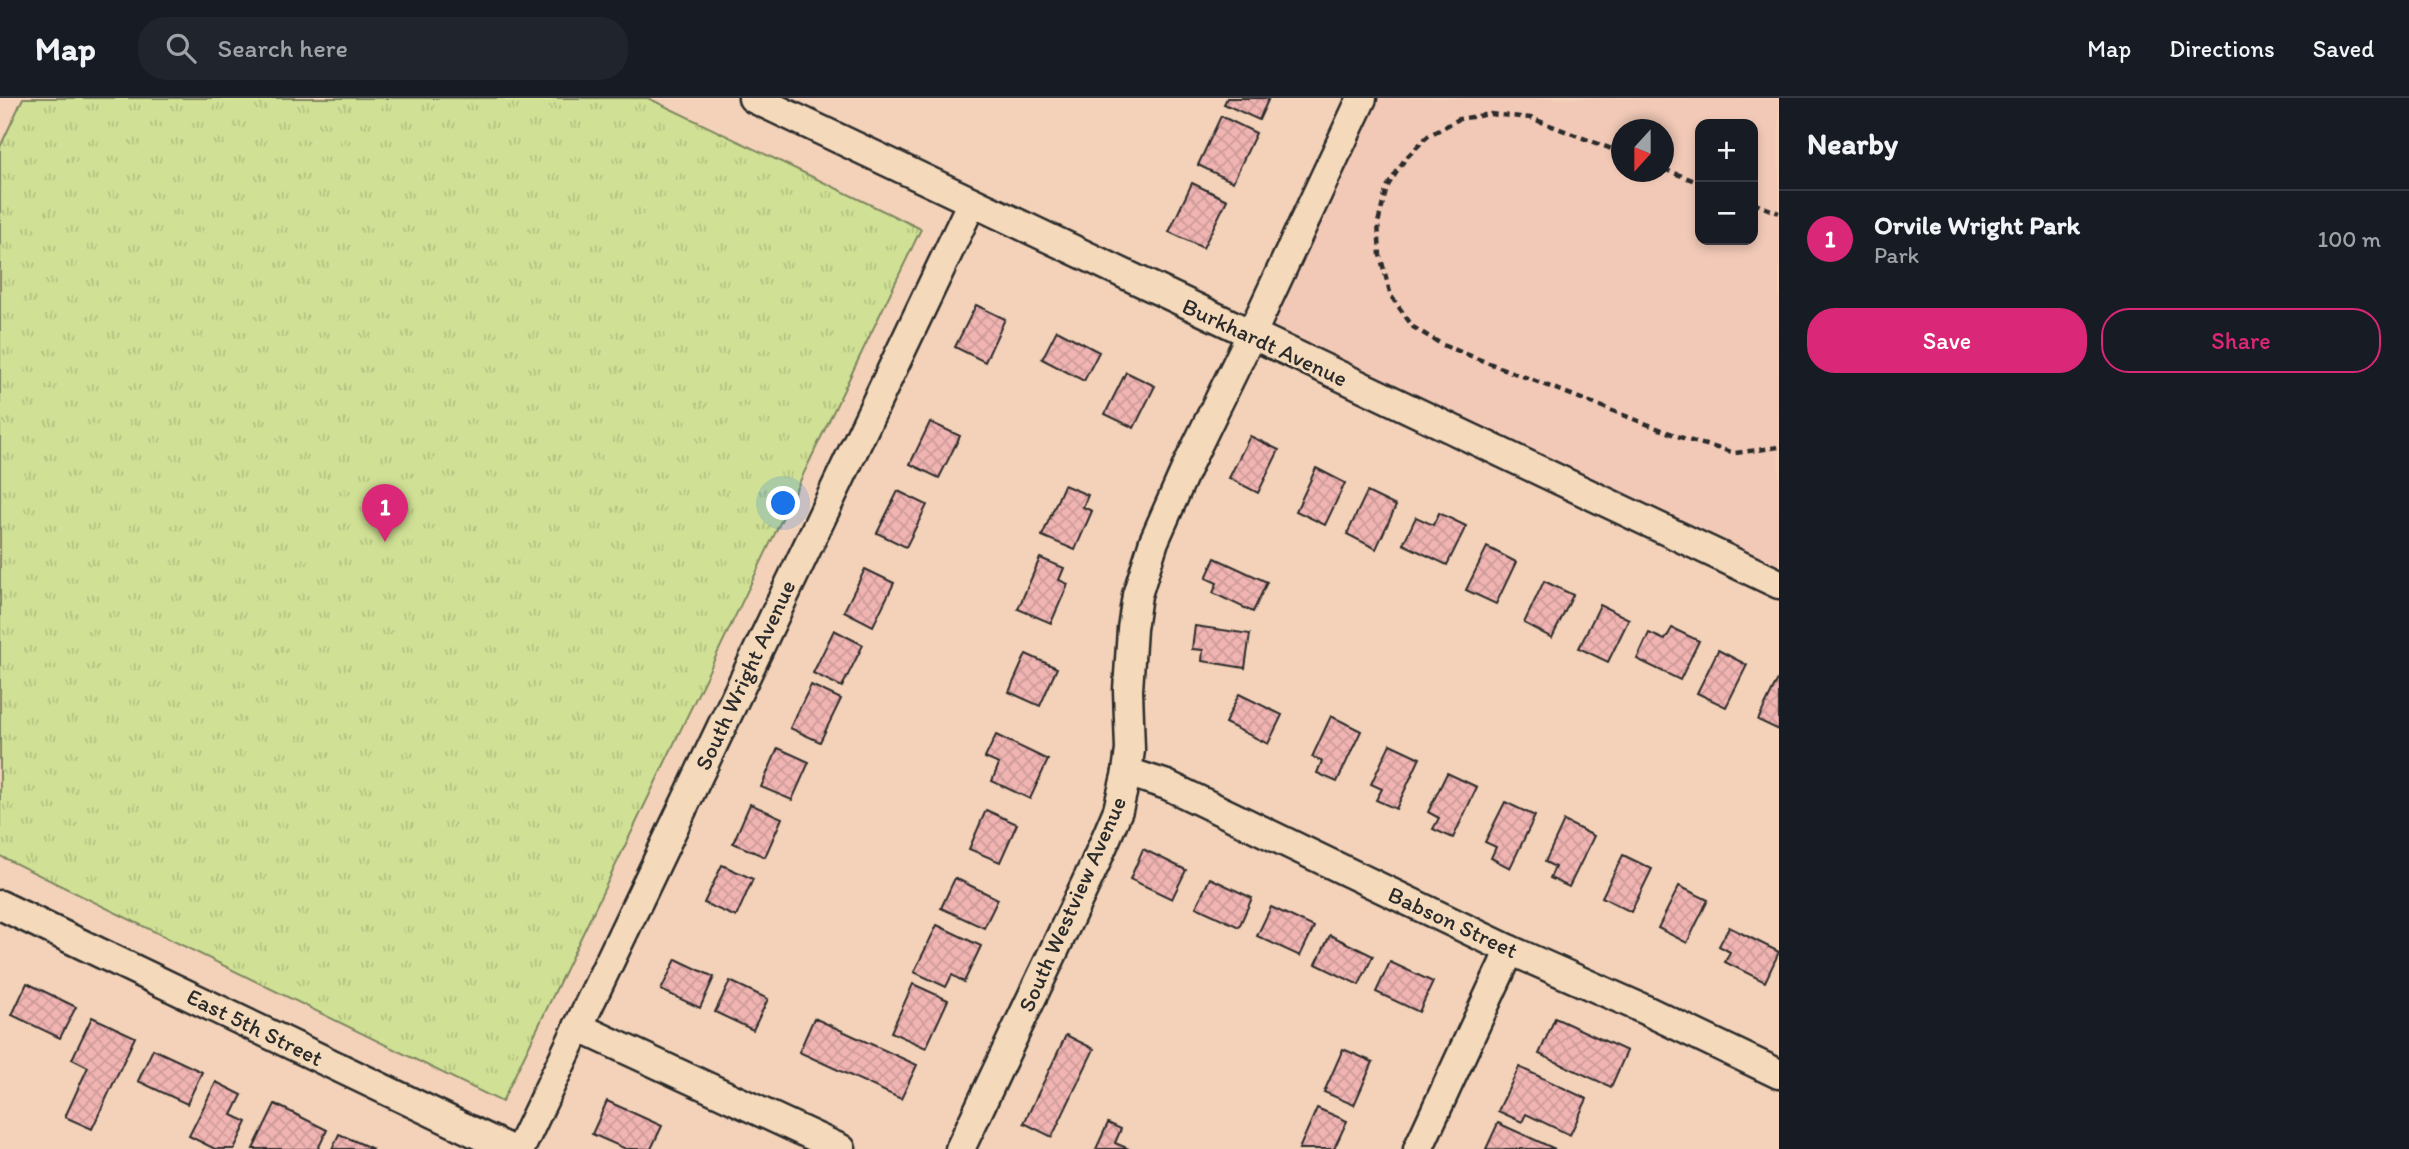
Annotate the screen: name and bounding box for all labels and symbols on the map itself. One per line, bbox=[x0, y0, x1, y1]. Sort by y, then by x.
north arrow bbox=[1611, 119, 1674, 182]
street label: Burkhardt Avenue bbox=[1178, 291, 1352, 393]
pin: 1 bbox=[362, 484, 408, 542]
your location bbox=[766, 486, 800, 520]
street label: South Wright Avenue bbox=[689, 575, 801, 775]
street label: South Westview Avenue bbox=[1012, 792, 1132, 1016]
street label: Babson Street bbox=[1384, 880, 1523, 964]
street label: East 5th Street bbox=[182, 982, 328, 1072]

